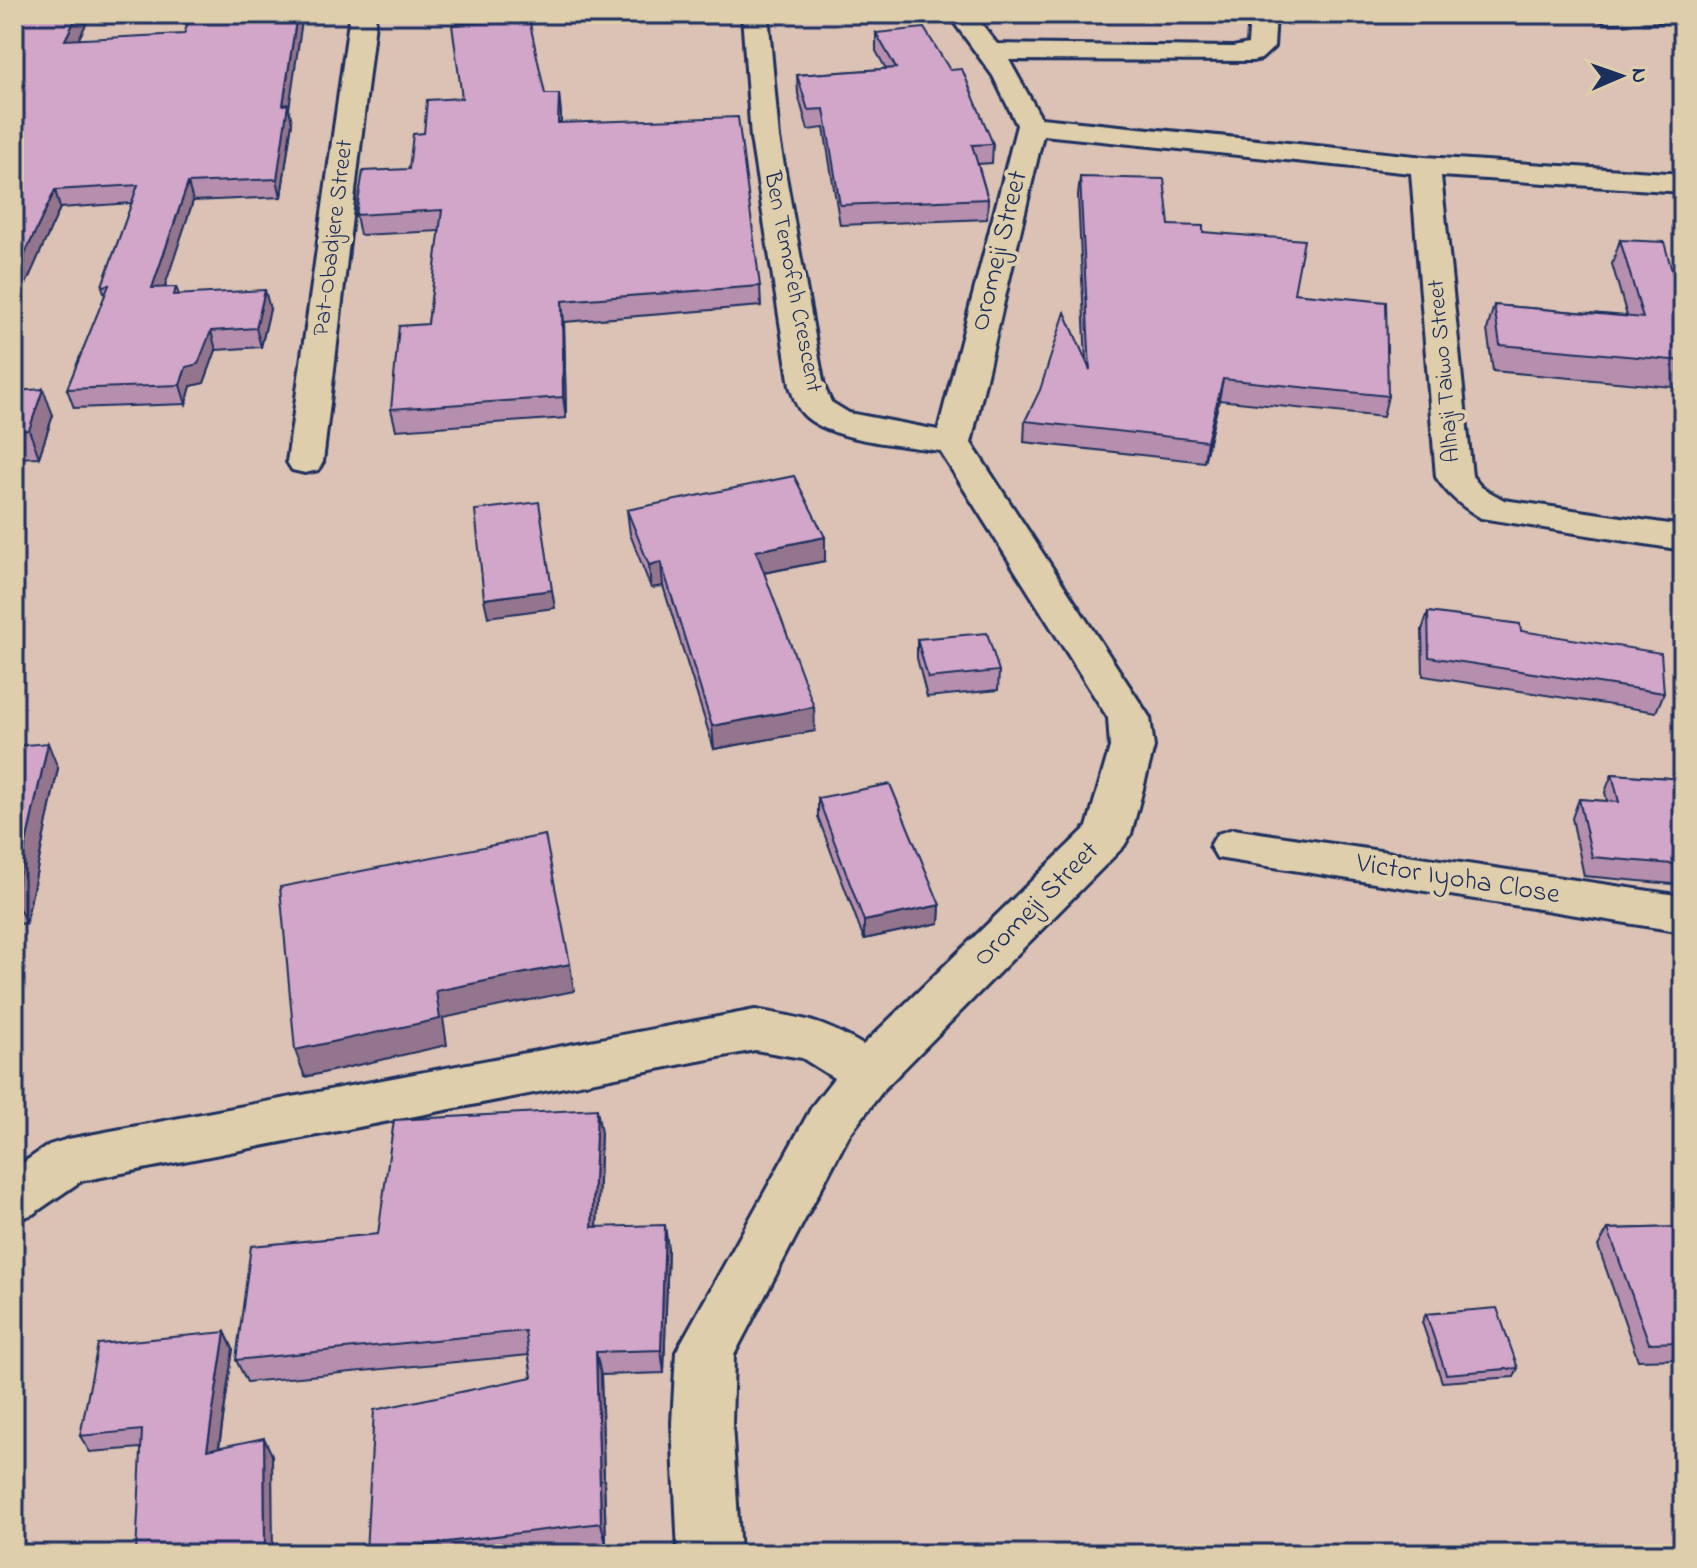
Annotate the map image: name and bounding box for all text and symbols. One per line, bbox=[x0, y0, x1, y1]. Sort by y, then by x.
north arrow bbox=[1581, 36, 1661, 116]
text: N bbox=[1622, 67, 1654, 83]
street label: Pat-Obadjere Street bbox=[305, 138, 363, 338]
street label: Oromeji Street bbox=[960, 166, 1040, 336]
street label: Ben Temofeh Crescent bbox=[753, 167, 831, 396]
street label: Alhaji Taiwo Street bbox=[1420, 278, 1470, 464]
street label: Oromeji Street bbox=[964, 832, 1110, 978]
street label: Victor Iyoha Close bbox=[1352, 844, 1563, 916]

